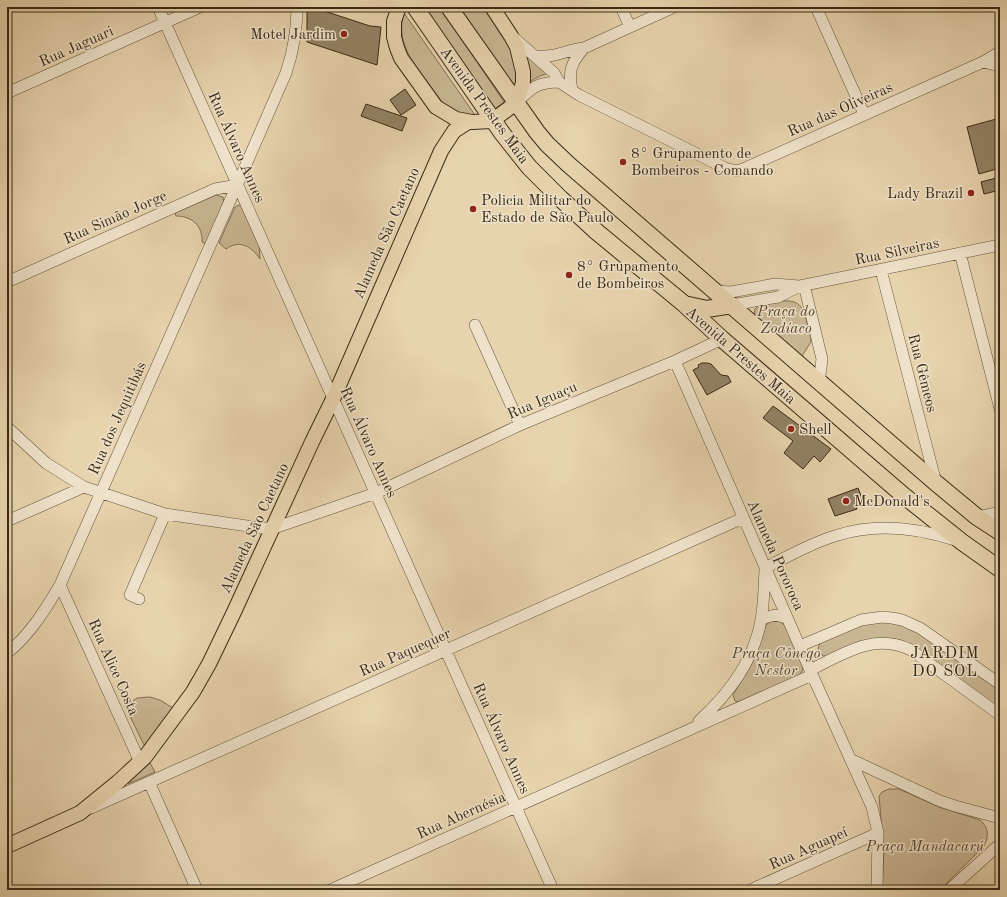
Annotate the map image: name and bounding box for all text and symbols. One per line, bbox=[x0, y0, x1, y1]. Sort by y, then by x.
street label: Rua Jaguari bbox=[37, 24, 116, 70]
place label: Motel Jardim bbox=[250, 28, 336, 43]
marker: Motel Jardim bbox=[339, 29, 349, 39]
street label: Avenida Prestes Maia bbox=[436, 45, 531, 168]
street label: Rua das Oliveiras bbox=[786, 81, 895, 140]
street label: Rua Álvaro Annes bbox=[204, 89, 270, 205]
place label: 8° Grupamento de Bombeiros - Comando bbox=[631, 147, 774, 179]
marker: 8° Grupamento de Bombeiros - Comando bbox=[618, 157, 628, 167]
street label: Alameda São Caetano bbox=[352, 166, 423, 302]
place label: Lady Brazil bbox=[887, 187, 963, 202]
marker: Lady Brazil bbox=[966, 188, 976, 198]
street label: Rua Simão Jorge bbox=[62, 189, 170, 248]
place label: Policia Militar do Estado de São Paulo bbox=[481, 194, 614, 226]
marker: Policia Militar do Estado de São Paulo bbox=[468, 204, 478, 214]
street label: Rua Silveiras bbox=[854, 236, 941, 269]
place label: 8° Grupamento de Bombeiros bbox=[577, 260, 678, 292]
marker: 8° Grupamento de Bombeiros bbox=[564, 270, 574, 280]
street label: Avenida Prestes Maia bbox=[682, 304, 798, 408]
park label: Praça do Zodíaco bbox=[756, 305, 815, 337]
street label: Rua Gêmeos bbox=[904, 332, 939, 414]
street label: Rua dos Jequitibás bbox=[87, 360, 150, 477]
street label: Rua Iguaçu bbox=[505, 380, 580, 423]
street label: Rua Álvaro Annes bbox=[336, 384, 402, 500]
place label: Shell bbox=[799, 423, 831, 438]
marker: Shell bbox=[786, 424, 796, 434]
street label: Alameda São Caetano bbox=[219, 461, 292, 596]
place label: McDonald's bbox=[854, 495, 930, 510]
marker: McDonald's bbox=[841, 496, 851, 506]
street label: Alameda Pororoca bbox=[744, 498, 806, 614]
street label: Rua Alice Costa bbox=[85, 617, 141, 719]
street label: Rua Paquequer bbox=[358, 627, 454, 680]
district label: JARDIM DO SOL bbox=[910, 646, 980, 680]
park label: Praça Cônego Nestor bbox=[731, 647, 820, 679]
street label: Rua Álvaro Annes bbox=[469, 680, 535, 796]
street label: Rua Abernésia bbox=[415, 790, 509, 843]
street label: Rua Aguapeí bbox=[767, 825, 851, 873]
park label: Praça Mandacarú bbox=[865, 840, 985, 855]

